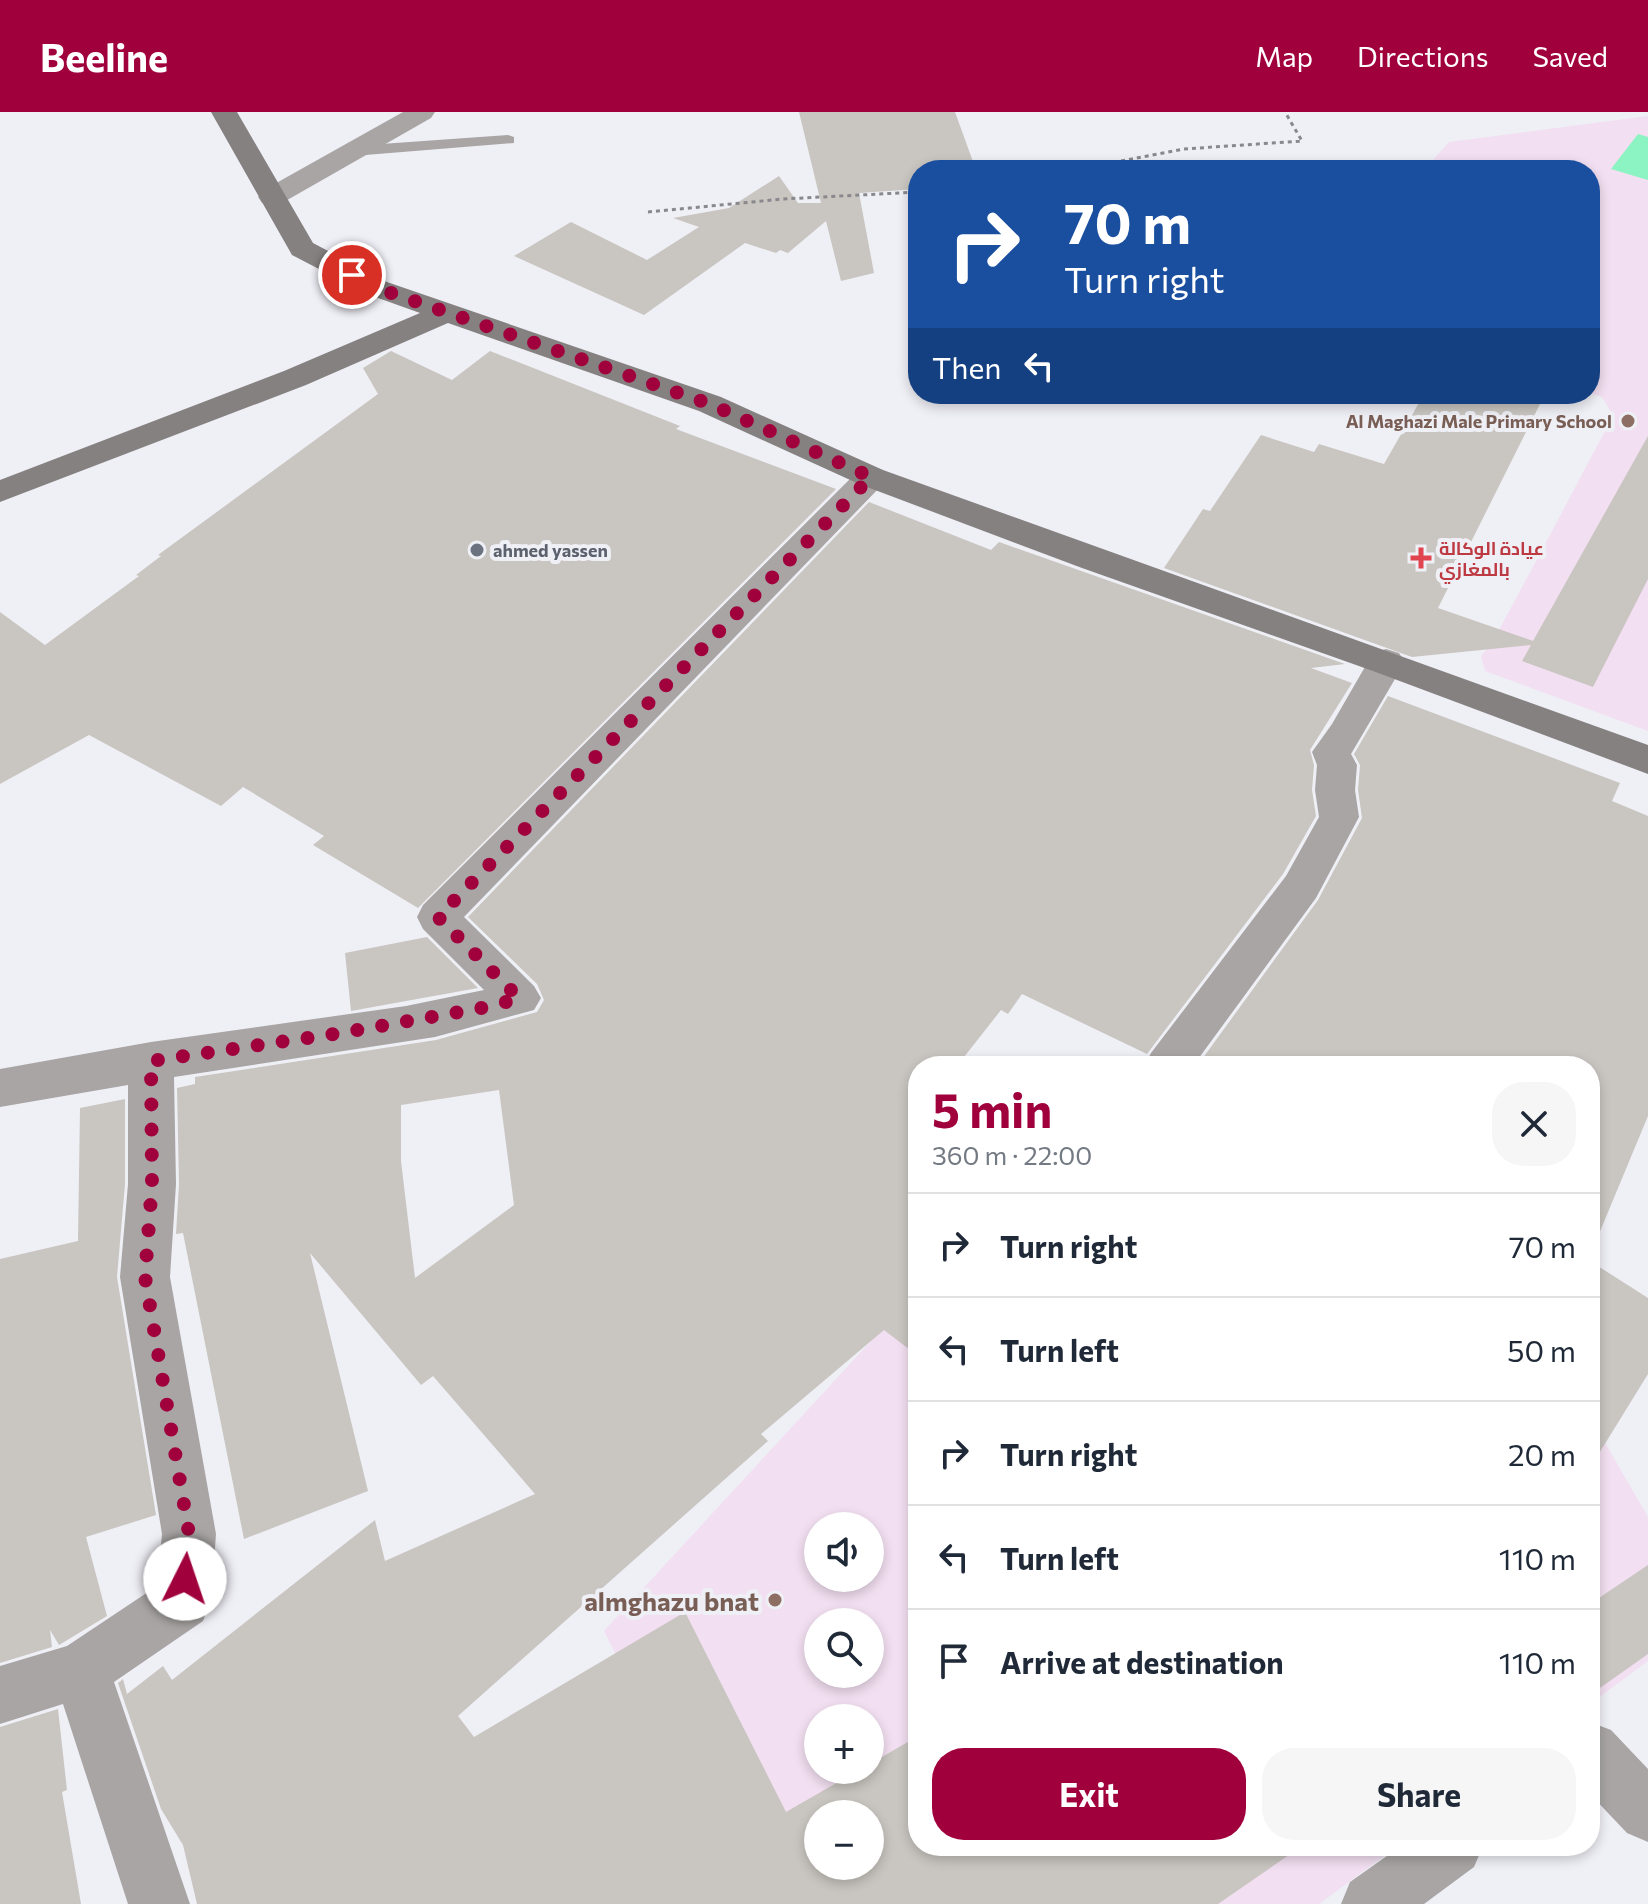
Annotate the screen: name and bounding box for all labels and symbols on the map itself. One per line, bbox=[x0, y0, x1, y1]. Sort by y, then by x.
pin bbox=[318, 241, 386, 309]
place label: Al Maghazi Male Primary School bbox=[1346, 410, 1612, 432]
marker: Al Maghazi Male Primary School bbox=[1619, 412, 1637, 430]
place label: عيادة الوكالة بالمغازي bbox=[1439, 537, 1544, 584]
place label: ahmed yassen bbox=[493, 539, 608, 561]
marker: ahmed yassen bbox=[468, 541, 486, 559]
marker: عيادة الوكالة بالمغازي bbox=[1410, 547, 1432, 569]
position arrow bbox=[143, 1537, 227, 1621]
place label: almghazu bnat bbox=[584, 1585, 759, 1616]
marker: almghazu bnat bbox=[766, 1591, 784, 1609]

